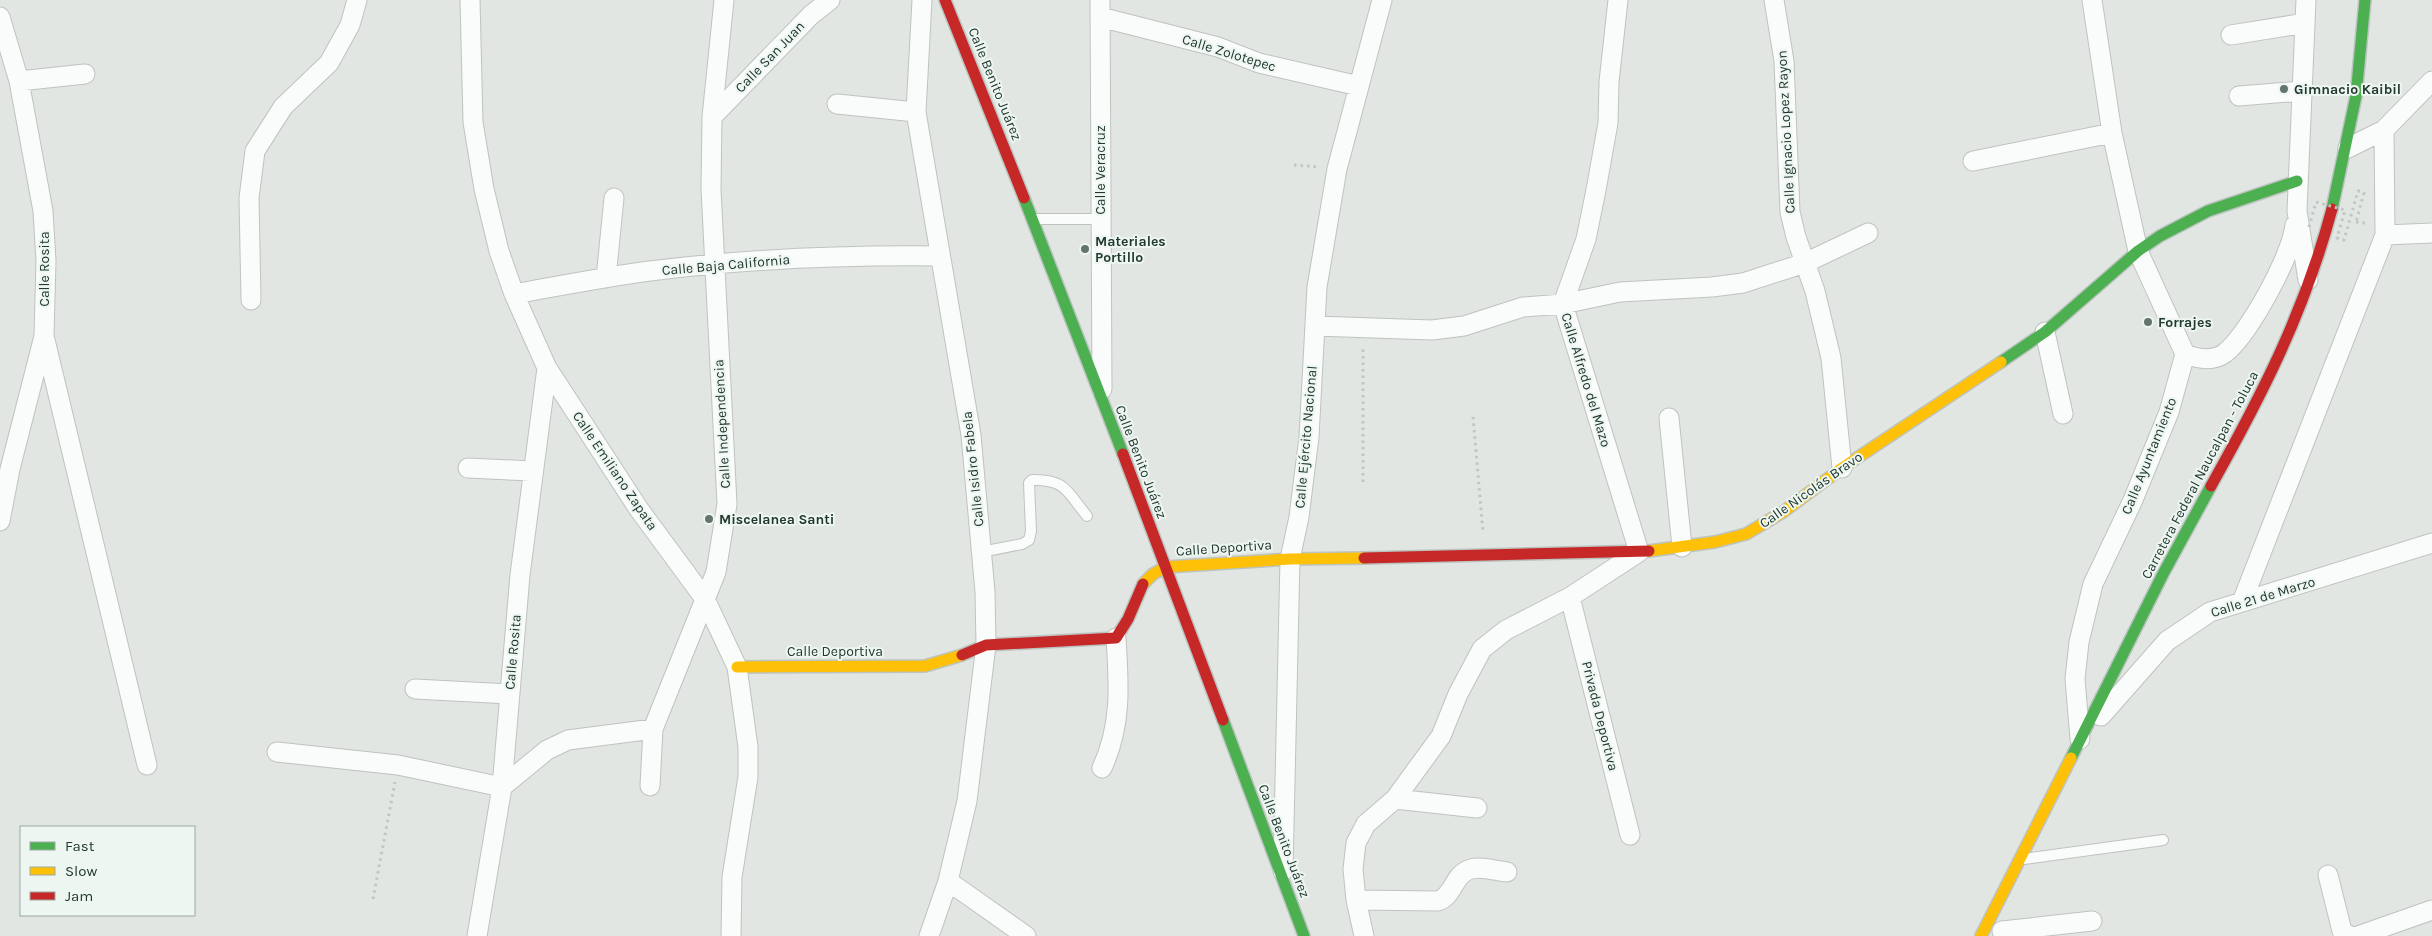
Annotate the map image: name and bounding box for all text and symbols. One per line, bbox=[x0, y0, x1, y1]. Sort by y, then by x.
street label: Calle San Juan bbox=[732, 18, 808, 96]
street label: Calle Benito Juárez bbox=[965, 25, 1025, 143]
street label: Calle Zolotepec bbox=[1180, 31, 1278, 75]
street label: Calle Ignacio Lopez Rayon bbox=[1773, 50, 1799, 214]
place label: Gimnacio Kaibil bbox=[2294, 81, 2401, 98]
marker: Gimnacio Kaibil bbox=[2278, 83, 2290, 95]
street label: Calle Veracruz bbox=[1092, 125, 1109, 215]
street label: Calle Rosita bbox=[36, 231, 53, 307]
place label: Materiales Portillo bbox=[1095, 233, 1166, 266]
marker: Materiales Portillo bbox=[1079, 243, 1091, 255]
street label: Calle Baja California bbox=[661, 251, 791, 279]
street label: Calle Alfredo del Mazo bbox=[1557, 311, 1615, 449]
place label: Forrajes bbox=[2158, 314, 2212, 331]
marker: Forrajes bbox=[2142, 316, 2154, 328]
street label: Calle Independencia bbox=[710, 359, 734, 489]
street label: Calle Ejército Nacional bbox=[1291, 365, 1321, 509]
street label: Carretera Federal Naucalpan - Toluca bbox=[2138, 368, 2262, 582]
street label: Calle Ayuntamiento bbox=[2118, 395, 2180, 517]
street label: Calle Benito Juárez bbox=[1112, 403, 1170, 521]
street label: Calle Emiliano Zapata bbox=[569, 408, 661, 534]
street label: Calle Isidro Fabela bbox=[958, 410, 988, 528]
street label: Calle Nicolás Bravo bbox=[1756, 448, 1866, 532]
place label: Miscelanea Santi bbox=[719, 511, 834, 528]
marker: Miscelanea Santi bbox=[703, 513, 715, 525]
street label: Calle Deportiva bbox=[1175, 536, 1273, 560]
street label: Calle 21 de Marzo bbox=[2209, 573, 2317, 621]
street label: Calle Rosita bbox=[501, 614, 525, 690]
street label: Calle Deportiva bbox=[787, 643, 883, 660]
street label: Privada Deportiva bbox=[1578, 659, 1622, 773]
street label: Calle Benito Juárez bbox=[1255, 782, 1313, 900]
legend bbox=[20, 826, 195, 916]
text: Fast bbox=[65, 837, 95, 855]
text: Slow bbox=[65, 862, 97, 880]
text: Jam bbox=[65, 887, 93, 905]

